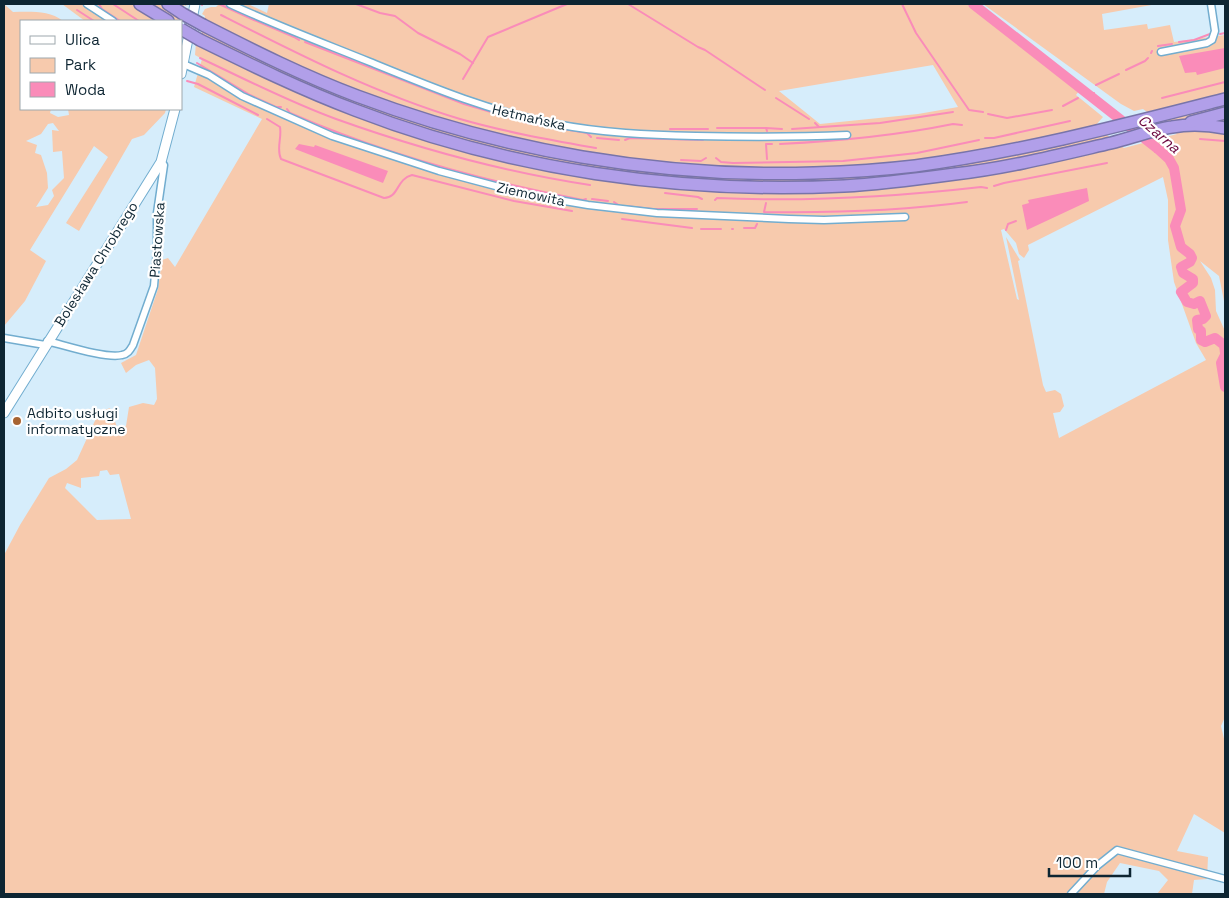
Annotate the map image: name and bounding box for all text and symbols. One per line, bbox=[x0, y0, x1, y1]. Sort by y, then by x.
legend bbox=[20, 20, 182, 110]
text: Ulica bbox=[65, 30, 100, 49]
text: Park bbox=[65, 55, 96, 74]
text: Woda bbox=[65, 80, 106, 99]
street label: Hetmańska bbox=[490, 100, 568, 134]
water label: Czarna bbox=[1134, 110, 1185, 157]
street label: Ziemowita bbox=[495, 178, 567, 210]
street label: Bolesława Chrobrego bbox=[50, 198, 142, 330]
street label: Piastowska bbox=[145, 202, 169, 278]
place label: Adbito usługi informatyczne bbox=[27, 404, 126, 438]
marker: Adbito usługi informatyczne bbox=[11, 415, 23, 427]
scale bar bbox=[1049, 846, 1130, 878]
text: 100 m bbox=[1056, 853, 1098, 872]

